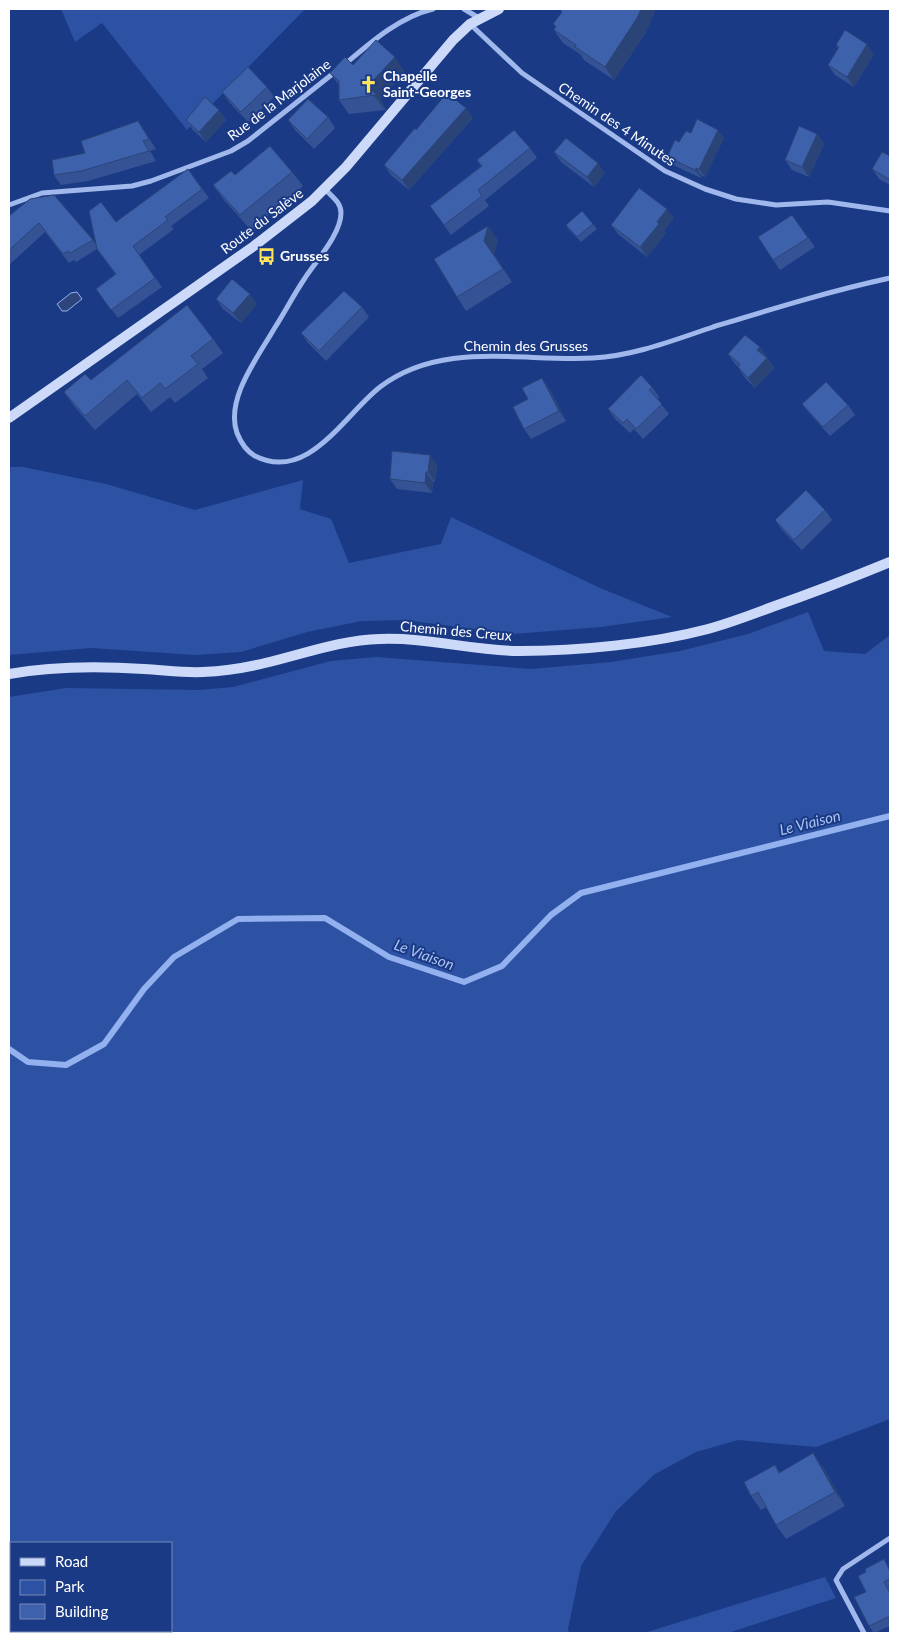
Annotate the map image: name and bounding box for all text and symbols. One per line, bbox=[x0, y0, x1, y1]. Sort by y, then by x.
street label: Rue de la Marjolaine bbox=[224, 55, 334, 144]
place label: Chapelle Saint-Georges bbox=[383, 67, 471, 100]
church icon: Chapelle Saint-Georges bbox=[359, 74, 379, 94]
street label: Chemin des 4 Minutes bbox=[555, 78, 679, 169]
street label: Route du Salève bbox=[217, 184, 306, 257]
bus stop icon: Grusses bbox=[256, 246, 276, 266]
place label: Grusses bbox=[280, 247, 329, 264]
street label: Chemin des Grusses bbox=[464, 337, 588, 354]
street label: Chemin des Creux bbox=[400, 617, 513, 644]
water label: Le Viaison bbox=[777, 806, 842, 838]
water label: Le Viaison bbox=[392, 935, 457, 973]
legend bbox=[10, 1542, 172, 1632]
text: Road bbox=[55, 1552, 88, 1570]
text: Park bbox=[55, 1577, 85, 1595]
text: Building bbox=[55, 1602, 108, 1620]

